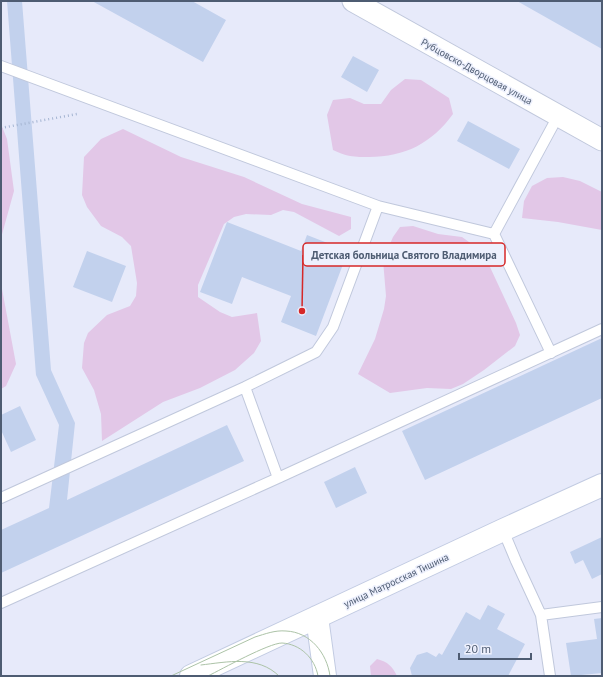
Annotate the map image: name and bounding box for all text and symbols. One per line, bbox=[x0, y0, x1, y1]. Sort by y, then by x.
street label: Рубцовско-Дворцовая улица bbox=[419, 35, 535, 107]
callout: Детская больница Святого Владимира bbox=[303, 243, 505, 266]
text: Детская больница Святого Владимира bbox=[311, 248, 497, 262]
street label: улица Матросская Тишина bbox=[342, 550, 451, 611]
scale bar bbox=[459, 635, 531, 661]
text: 20 m bbox=[465, 641, 491, 656]

